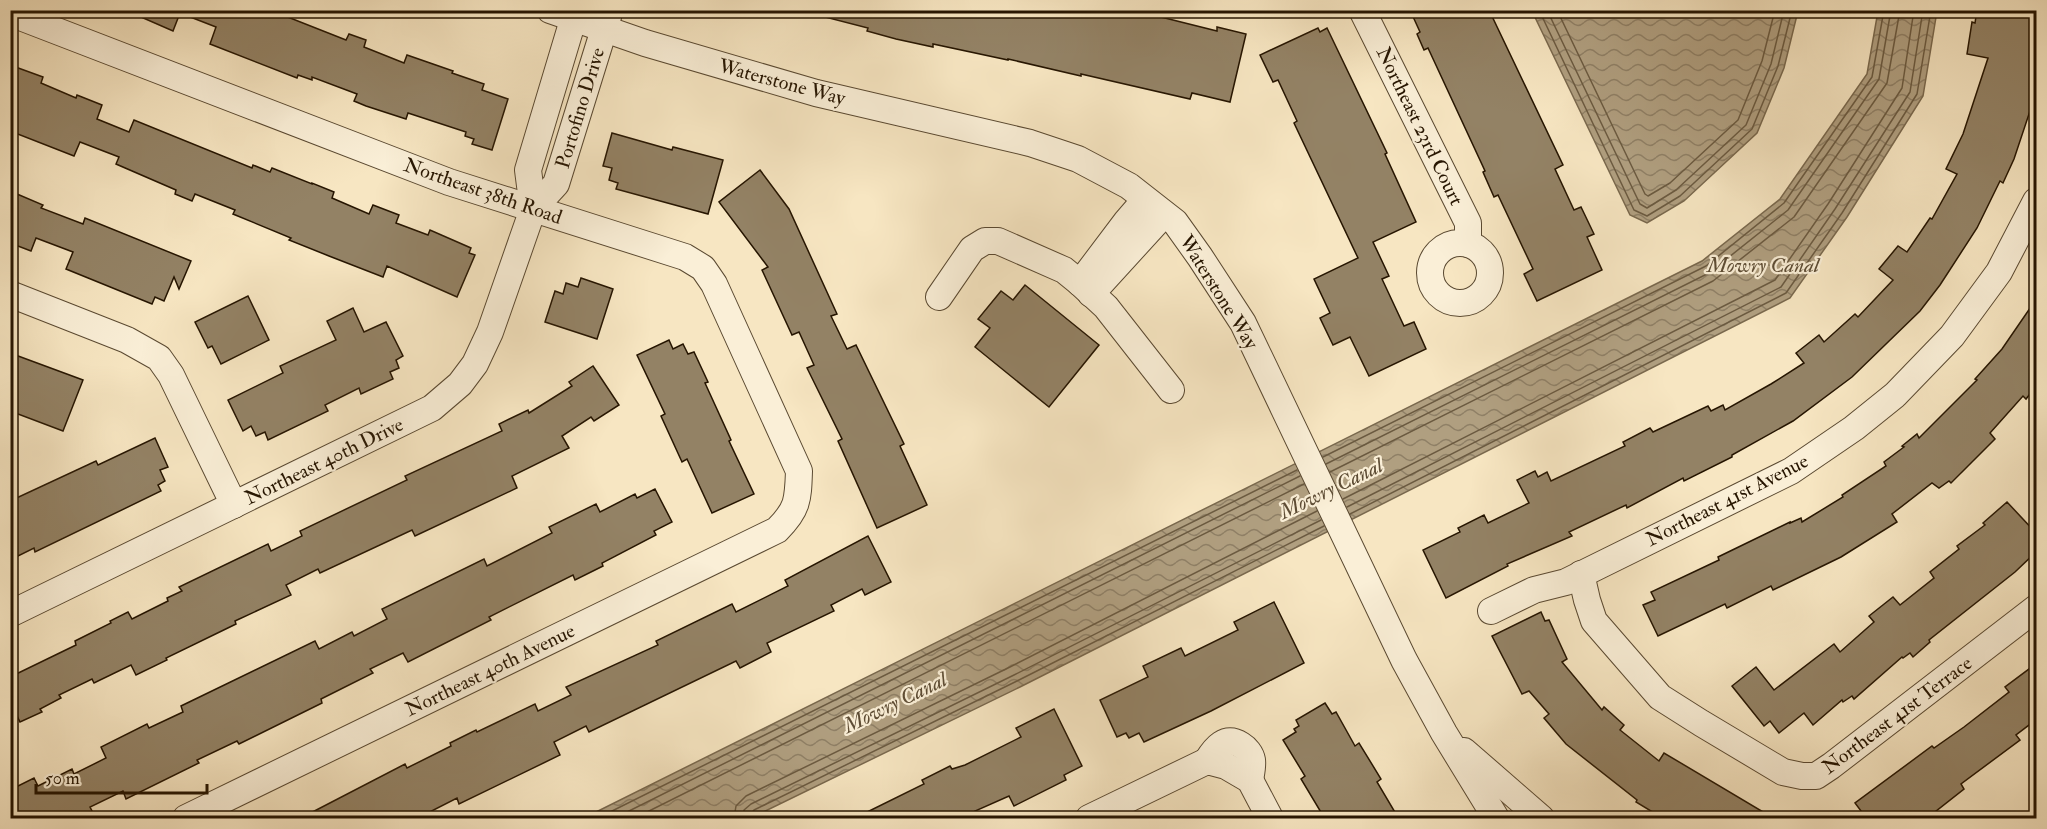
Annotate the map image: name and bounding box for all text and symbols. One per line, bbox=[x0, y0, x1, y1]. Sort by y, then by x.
street label: Northeast 23rd Court bbox=[1371, 43, 1469, 210]
street label: Portofino Drive bbox=[550, 45, 610, 171]
street label: Waterstone Way bbox=[715, 53, 849, 111]
street label: Northeast 38th Road bbox=[401, 152, 566, 230]
street label: Waterstone Way bbox=[1173, 229, 1265, 355]
water label: Mowry Canal bbox=[1705, 252, 1821, 279]
street label: Northeast 40th Drive bbox=[240, 412, 408, 510]
street label: Northeast 41st Avenue bbox=[1642, 448, 1812, 552]
water label: Mowry Canal bbox=[1273, 451, 1389, 527]
street label: Northeast 40th Avenue bbox=[401, 618, 579, 722]
street label: Northeast 41st Terrace bbox=[1817, 650, 1977, 780]
water label: Mowry Canal bbox=[837, 665, 953, 741]
scale bar bbox=[36, 757, 207, 795]
text: 50 m bbox=[45, 767, 80, 790]

